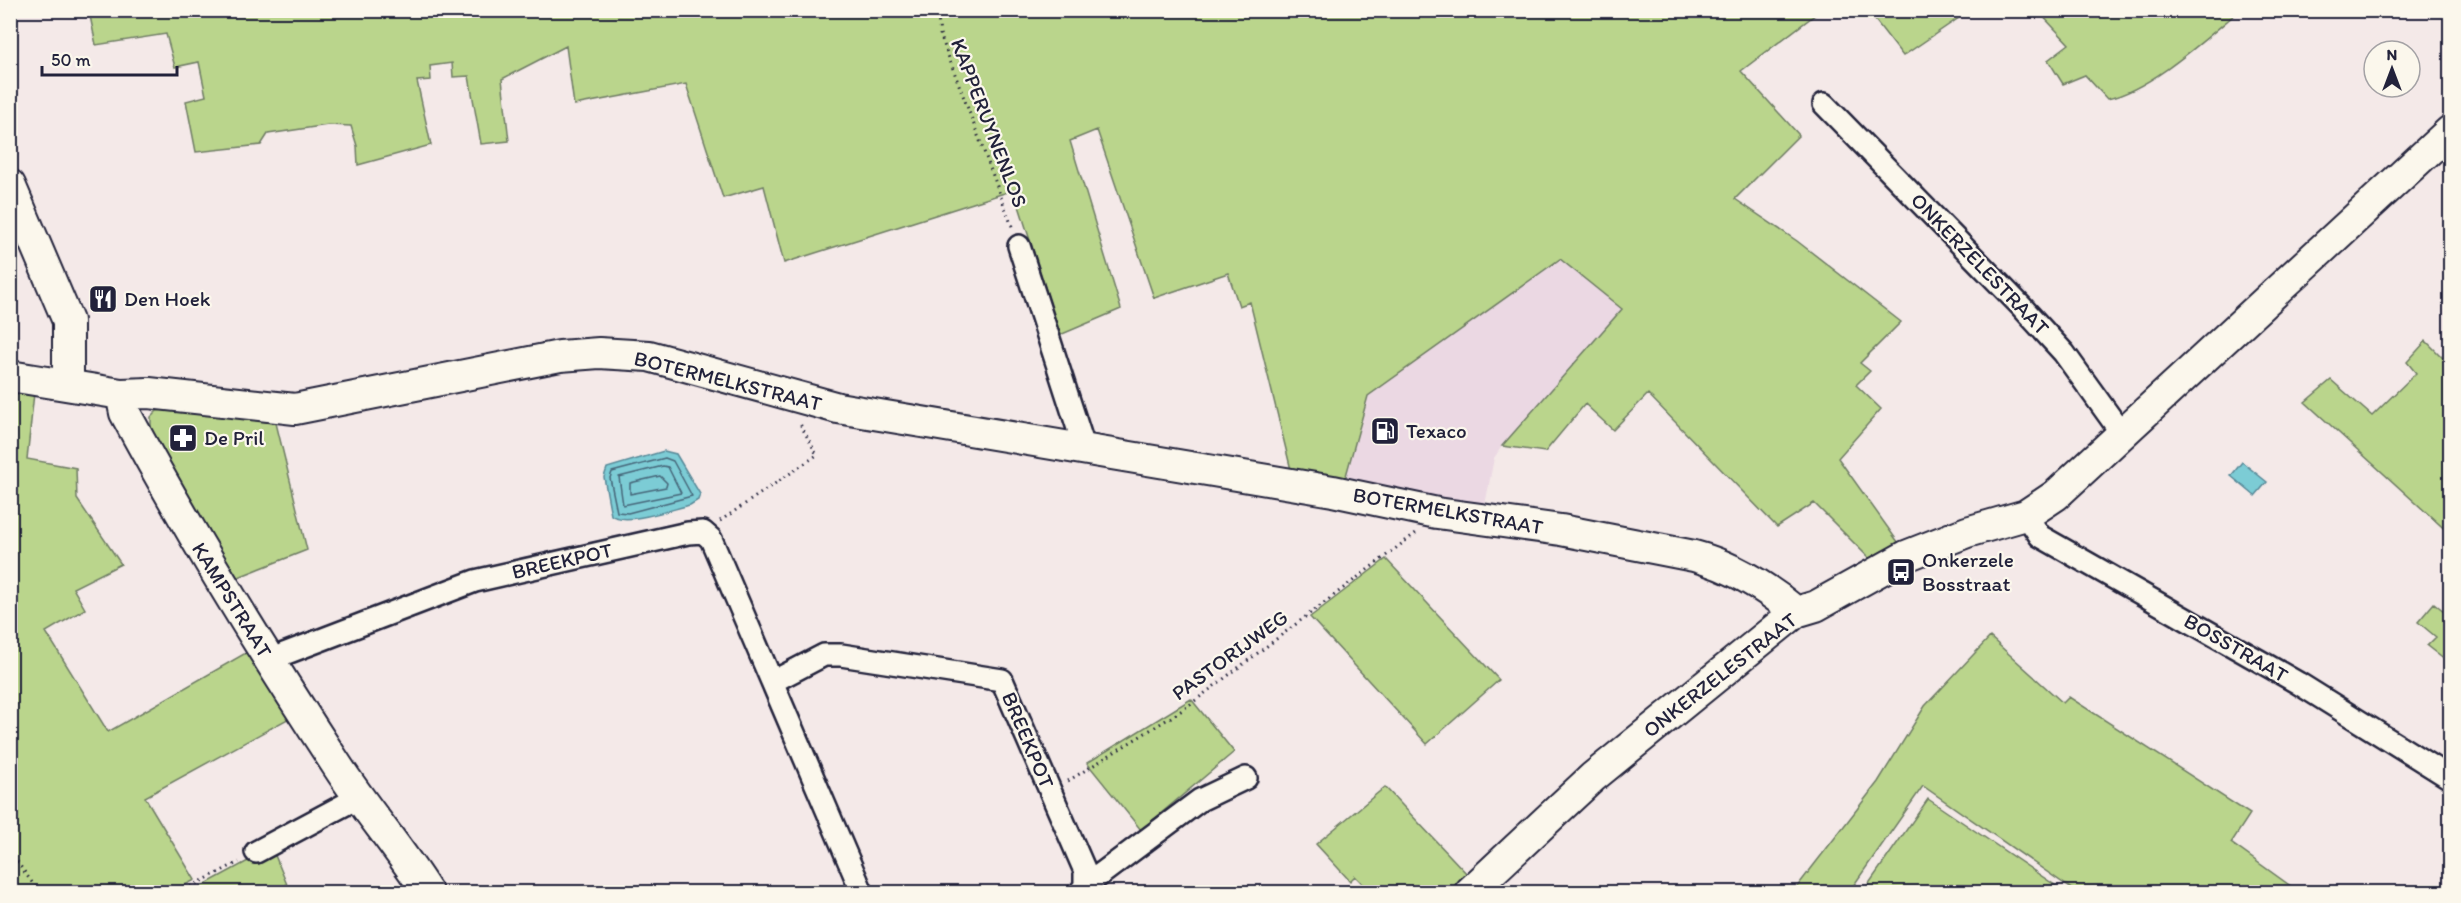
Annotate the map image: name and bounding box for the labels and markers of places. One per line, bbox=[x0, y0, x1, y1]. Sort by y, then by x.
restaurant icon: Den Hoek bbox=[87, 283, 119, 315]
place label: Den Hoek bbox=[124, 286, 211, 311]
fuel station icon: Texaco bbox=[1369, 415, 1401, 447]
place label: Texaco bbox=[1406, 418, 1467, 443]
pharmacy icon: De Pril bbox=[167, 422, 199, 454]
place label: De Pril bbox=[204, 425, 264, 450]
place label: Onkerzele Bosstraat bbox=[1922, 547, 2014, 596]
bus stop icon: Onkerzele Bosstraat bbox=[1885, 556, 1917, 588]

